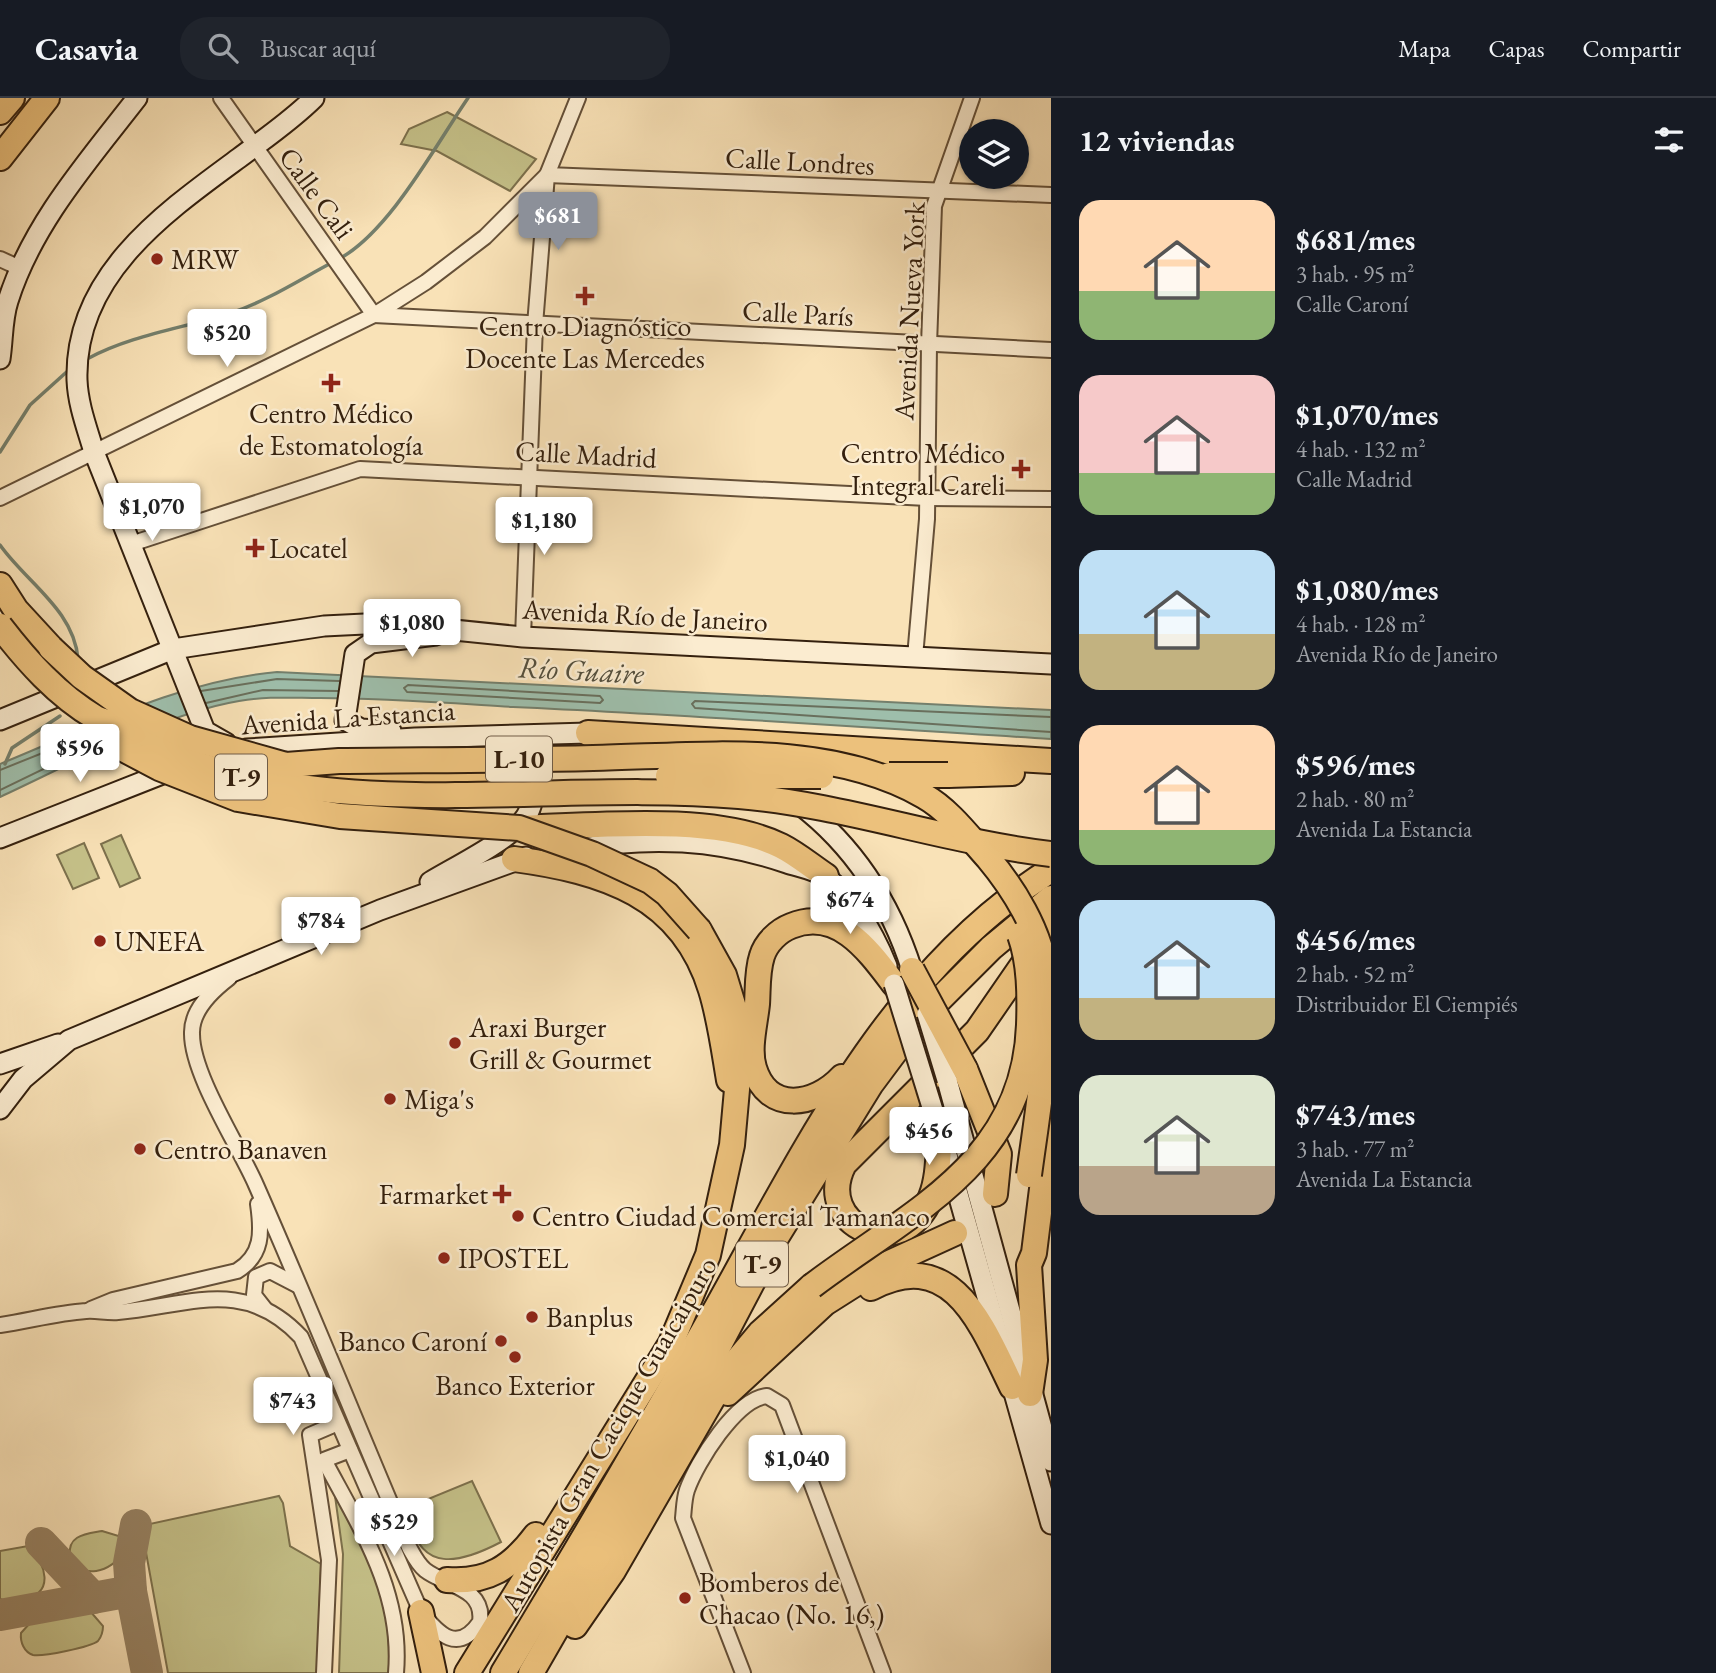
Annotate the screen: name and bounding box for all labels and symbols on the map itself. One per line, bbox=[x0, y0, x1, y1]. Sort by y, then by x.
street label: Calle Londres bbox=[724, 139, 876, 183]
street label: Calle Cali bbox=[271, 140, 363, 246]
pin: $681 bbox=[517, 192, 599, 252]
street label: Avenida Nueva York bbox=[885, 200, 933, 422]
place label: MRW bbox=[171, 241, 240, 277]
marker: MRW bbox=[149, 251, 165, 267]
marker: Centro Diagnóstico Docente Las Mercedes bbox=[575, 286, 595, 306]
street label: Calle París bbox=[741, 292, 855, 334]
place label: Centro Diagnóstico Docente Las Mercedes bbox=[465, 308, 705, 376]
pin: $520 bbox=[186, 310, 268, 369]
marker: Centro Médico de Estomatología bbox=[321, 373, 341, 393]
place label: Centro Médico de Estomatología bbox=[239, 395, 424, 463]
street label: Calle Madrid bbox=[514, 432, 658, 476]
place label: Centro Médico Integral Careli bbox=[841, 435, 1005, 503]
marker: Centro Médico Integral Careli bbox=[1011, 459, 1031, 479]
pin: $1,070 bbox=[95, 484, 209, 543]
pin: $1,180 bbox=[487, 498, 601, 557]
place label: Locatel bbox=[269, 530, 348, 566]
marker: Locatel bbox=[247, 540, 263, 556]
street label: Avenida Río de Janeiro bbox=[520, 591, 769, 639]
pin: $1,080 bbox=[355, 600, 469, 659]
water label: Río Guaire bbox=[517, 647, 646, 693]
street label: Avenida La Estancia bbox=[239, 692, 457, 743]
pin: $596 bbox=[39, 724, 121, 784]
road number: L-10 bbox=[486, 736, 552, 782]
road number: T-9 bbox=[215, 754, 267, 800]
pin: $674 bbox=[809, 876, 891, 936]
pin: $784 bbox=[280, 898, 362, 957]
place label: UNEFA bbox=[114, 923, 205, 959]
marker: UNEFA bbox=[92, 933, 108, 949]
place label: Araxi Burger Grill & Gourmet bbox=[468, 1009, 652, 1077]
marker: Araxi Burger Grill & Gourmet bbox=[447, 1035, 463, 1051]
place label: Miga's bbox=[404, 1081, 474, 1117]
marker: Miga's bbox=[382, 1091, 398, 1107]
pin: $456 bbox=[888, 1108, 970, 1167]
place label: Centro Banaven bbox=[154, 1131, 328, 1167]
marker: Centro Banaven bbox=[132, 1141, 148, 1157]
place label: Farmarket bbox=[379, 1176, 488, 1212]
marker: Farmarket bbox=[494, 1186, 510, 1202]
place label: Centro Ciudad Comercial Tamanaco bbox=[532, 1198, 930, 1234]
marker: Centro Ciudad Comercial Tamanaco bbox=[510, 1208, 526, 1224]
place label: IPOSTEL bbox=[458, 1240, 569, 1276]
road number: T-9 bbox=[736, 1242, 788, 1287]
marker: IPOSTEL bbox=[436, 1250, 452, 1266]
street label: Autopista Gran Cacique Guaicaipuro bbox=[491, 1250, 725, 1619]
place label: Banplus bbox=[546, 1299, 633, 1335]
marker: Banplus bbox=[524, 1309, 540, 1325]
place label: Banco Caroní bbox=[338, 1323, 487, 1359]
marker: Banco Caroní bbox=[493, 1333, 509, 1349]
marker: Banco Exterior bbox=[507, 1349, 523, 1365]
place label: Banco Exterior bbox=[435, 1367, 595, 1403]
pin: $743 bbox=[252, 1378, 334, 1437]
pin: $1,040 bbox=[740, 1436, 854, 1495]
pin: $529 bbox=[353, 1498, 435, 1558]
place label: Bomberos de Chacao (No. 16,) bbox=[699, 1564, 884, 1632]
marker: Bomberos de Chacao (No. 16,) bbox=[677, 1590, 693, 1606]

